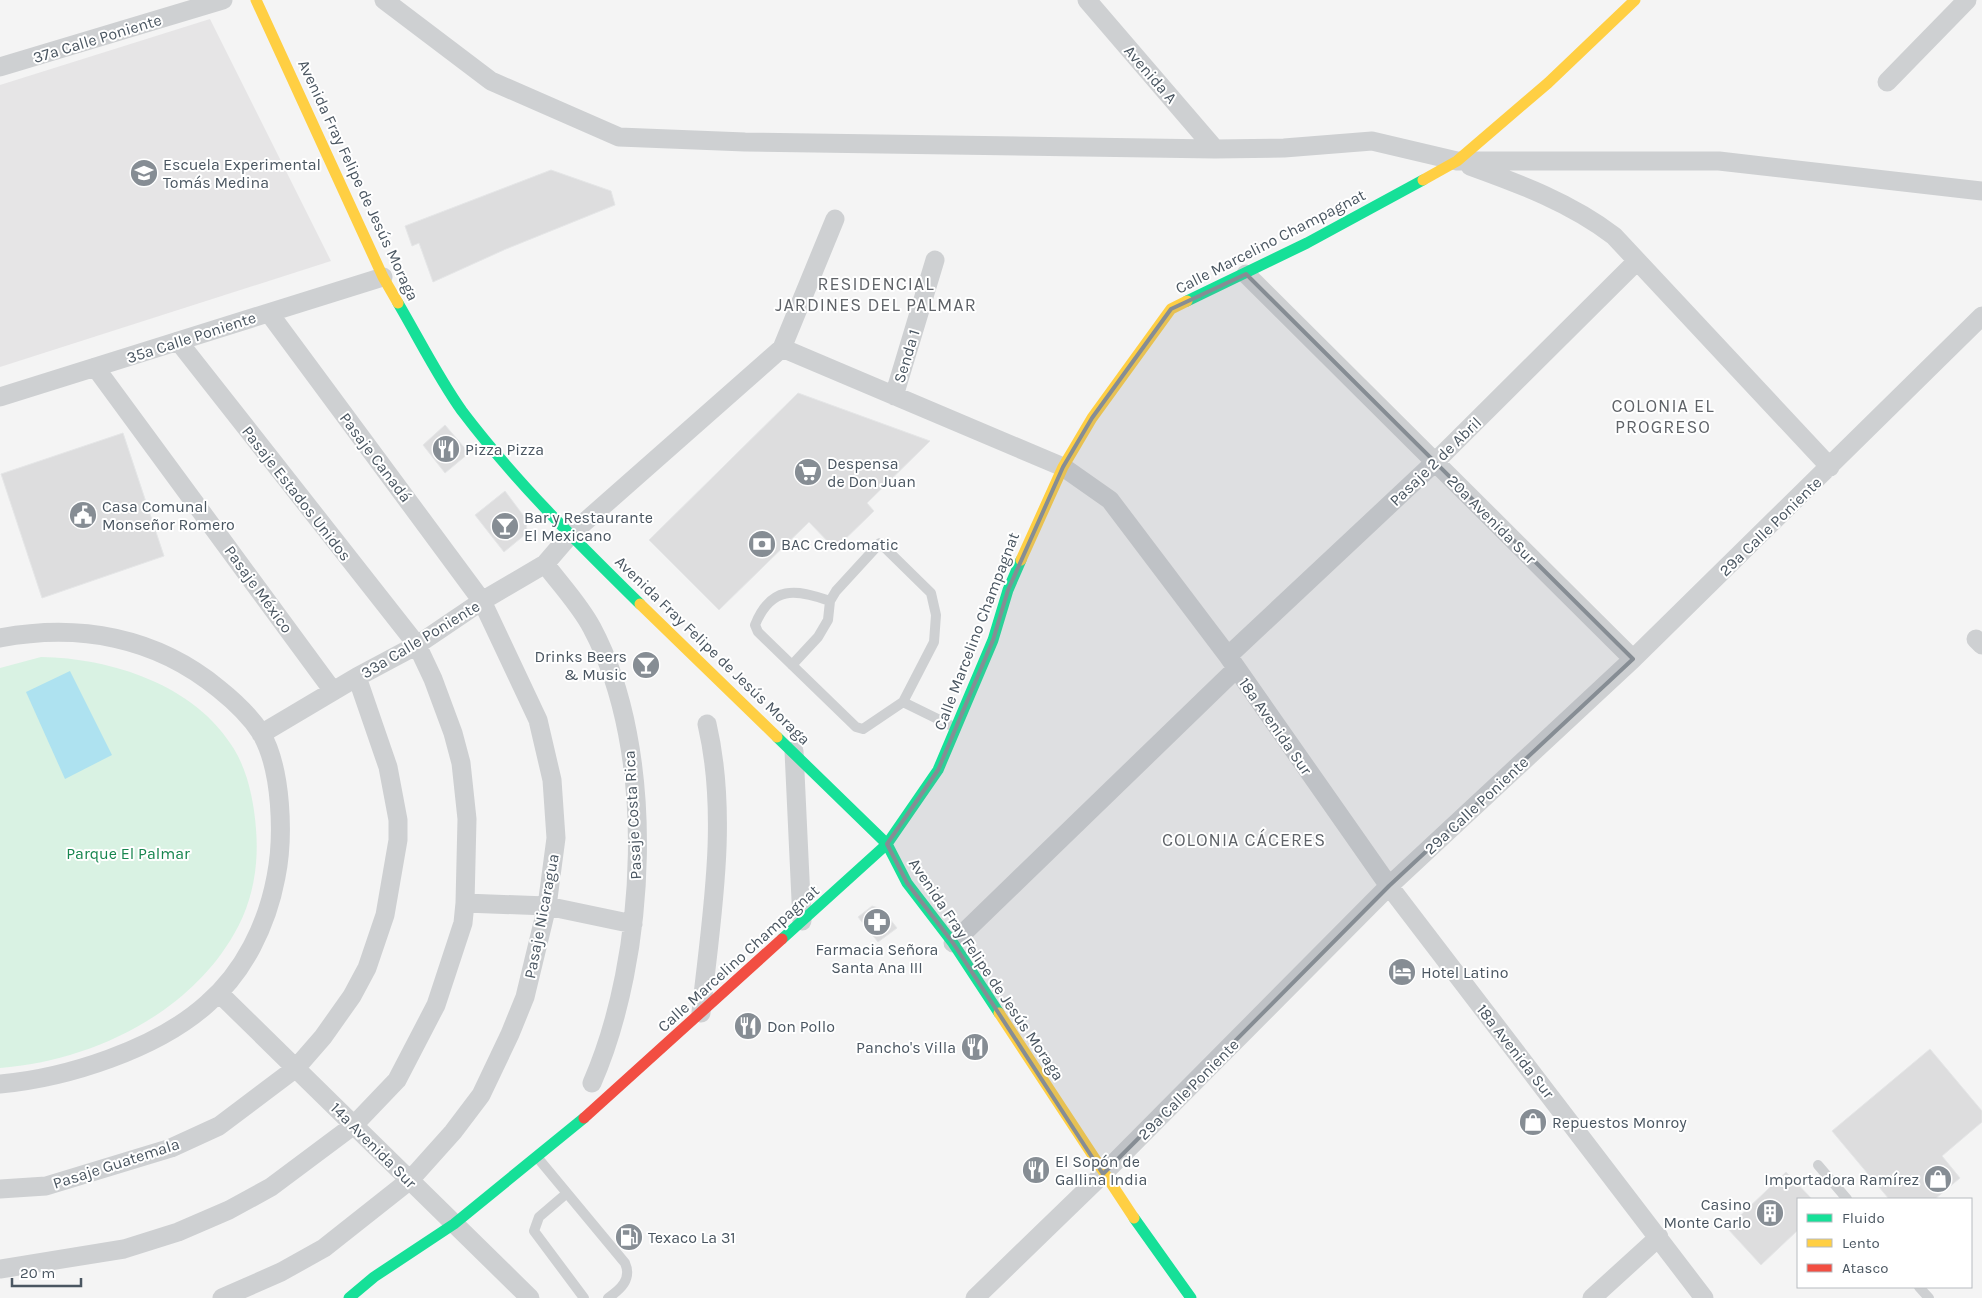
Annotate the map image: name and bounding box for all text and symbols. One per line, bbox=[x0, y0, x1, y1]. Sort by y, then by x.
street label: 37a Calle Poniente bbox=[31, 10, 164, 67]
street label: Avenida A bbox=[1120, 41, 1181, 107]
street label: Avenida Fray Felipe de Jesús Moraga bbox=[294, 57, 423, 304]
place label: Escuela Experimental Tomás Medina bbox=[163, 155, 321, 192]
school or university icon: Escuela Experimental Tomás Medina bbox=[129, 158, 159, 188]
street label: Calle Marcelino Champagnat bbox=[1172, 185, 1368, 298]
district label: RESIDENCIAL JARDINES DEL PALMAR bbox=[775, 273, 977, 316]
street label: 35a Calle Poniente bbox=[124, 308, 258, 367]
street label: Senda 1 bbox=[889, 327, 924, 385]
district label: COLONIA EL PROGRESO bbox=[1611, 395, 1715, 438]
street label: Pasaje Canadá bbox=[336, 409, 415, 506]
street label: Pasaje 2 de Abril bbox=[1386, 413, 1485, 510]
street label: Pasaje Estados Unidos bbox=[238, 422, 355, 565]
restaurant icon: Pizza Pizza bbox=[431, 434, 461, 464]
place label: Pizza Pizza bbox=[465, 440, 544, 459]
place label: Despensa de Don Juan bbox=[827, 454, 916, 491]
supermarket icon: Despensa de Don Juan bbox=[793, 457, 823, 487]
street label: 20a Avenida Sur bbox=[1443, 471, 1540, 568]
street label: 29a Calle Poniente bbox=[1715, 473, 1825, 580]
place label: Casa Comunal Monseñor Romero bbox=[102, 497, 235, 534]
public building icon: Casa Comunal Monseñor Romero bbox=[68, 500, 98, 530]
place label: Bar y Restaurante El Mexicano bbox=[524, 508, 653, 545]
bar icon: Bar y Restaurante El Mexicano bbox=[490, 511, 520, 541]
bank icon: BAC Credomatic bbox=[747, 529, 777, 559]
street label: Calle Marcelino Champagnat bbox=[930, 529, 1023, 733]
place label: BAC Credomatic bbox=[781, 535, 899, 554]
street label: Pasaje México bbox=[220, 542, 297, 637]
street label: Avenida Fray Felipe de Jesús Moraga bbox=[611, 552, 814, 749]
street label: 33a Calle Poniente bbox=[357, 596, 483, 682]
place label: Drinks Beers & Music bbox=[534, 647, 627, 684]
bar icon: Drinks Beers & Music bbox=[631, 650, 661, 680]
street label: 18a Avenida Sur bbox=[1235, 674, 1316, 779]
street label: Pasaje Costa Rica bbox=[620, 750, 645, 880]
street label: 29a Calle Poniente bbox=[1421, 752, 1532, 858]
district label: COLONIA CÁCERES bbox=[1162, 828, 1326, 851]
park label: Parque El Palmar bbox=[66, 844, 190, 863]
street label: Pasaje Nicaragua bbox=[520, 852, 563, 980]
street label: Avenida Fray Felipe de Jesús Moraga bbox=[905, 855, 1068, 1084]
street label: Calle Marcelino Champagnat bbox=[654, 881, 823, 1036]
pharmacy icon: Farmacia Señora Santa Ana III bbox=[862, 907, 892, 937]
place label: Farmacia Señora Santa Ana III bbox=[816, 940, 938, 977]
hotel icon: Hotel Latino bbox=[1387, 957, 1417, 987]
place label: Hotel Latino bbox=[1421, 963, 1508, 982]
street label: 18a Avenida Sur bbox=[1473, 1000, 1558, 1102]
restaurant icon: Don Pollo bbox=[733, 1011, 763, 1041]
place label: Don Pollo bbox=[767, 1017, 835, 1036]
restaurant icon: Pancho's Villa bbox=[960, 1032, 990, 1062]
street label: 29a Calle Poniente bbox=[1134, 1035, 1243, 1144]
place label: Pancho's Villa bbox=[856, 1038, 956, 1057]
street label: 14a Avenida Sur bbox=[327, 1098, 421, 1192]
shop icon: Repuestos Monroy bbox=[1518, 1107, 1548, 1137]
place label: Repuestos Monroy bbox=[1552, 1113, 1687, 1132]
street label: Pasaje Guatemala bbox=[50, 1134, 182, 1193]
place label: El Sopón de Gallina India bbox=[1055, 1152, 1147, 1189]
restaurant icon: El Sopón de Gallina India bbox=[1021, 1155, 1051, 1185]
shop icon: Importadora Ramírez bbox=[1923, 1164, 1953, 1194]
place label: Importadora Ramírez bbox=[1764, 1170, 1919, 1189]
place label: Casino Monte Carlo bbox=[1663, 1195, 1751, 1232]
building icon: Casino Monte Carlo bbox=[1755, 1198, 1785, 1228]
legend bbox=[1797, 1198, 1972, 1288]
text: Fluido bbox=[1842, 1209, 1885, 1227]
fuel station icon: Texaco La 31 bbox=[614, 1222, 644, 1252]
place label: Texaco La 31 bbox=[648, 1228, 736, 1247]
text: Lento bbox=[1842, 1234, 1880, 1252]
scale bar bbox=[12, 1256, 81, 1288]
text: Atasco bbox=[1842, 1259, 1888, 1277]
text: 20 m bbox=[20, 1264, 55, 1282]

